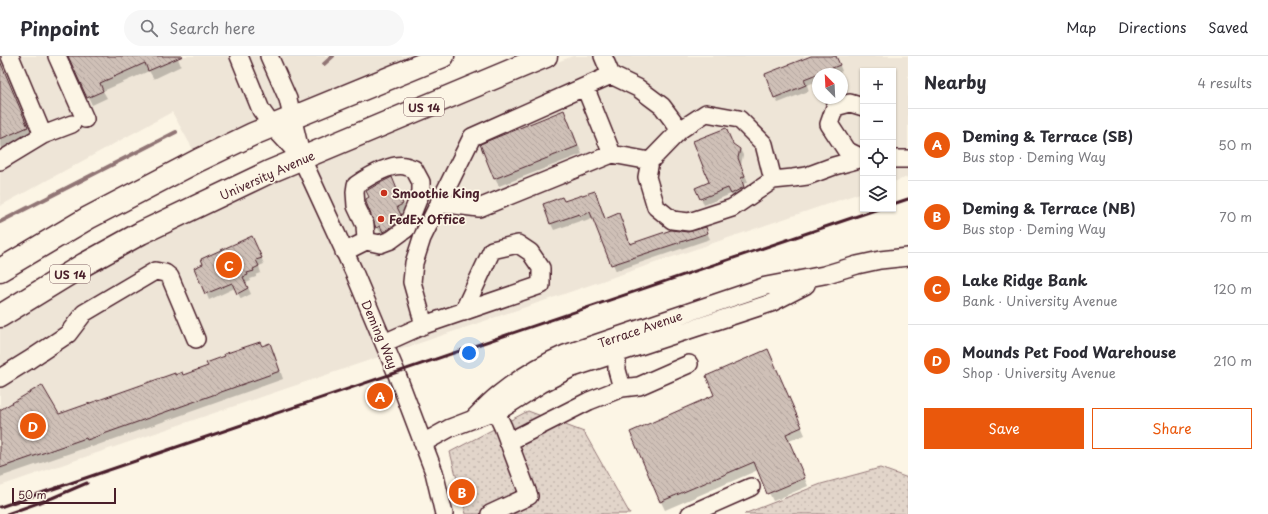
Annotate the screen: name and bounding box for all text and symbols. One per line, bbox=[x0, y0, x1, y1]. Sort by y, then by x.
search box bbox=[124, 10, 404, 46]
text: Pinpoint bbox=[20, 14, 100, 42]
text: Search here bbox=[170, 16, 255, 39]
icon: search bbox=[138, 17, 160, 39]
text: Map bbox=[1066, 17, 1096, 38]
text: Directions bbox=[1118, 17, 1186, 38]
text: Saved bbox=[1208, 17, 1248, 38]
north arrow bbox=[812, 68, 848, 104]
map controls bbox=[860, 68, 896, 212]
button: + bbox=[860, 68, 896, 104]
text: Nearby bbox=[924, 69, 986, 95]
text: 4 results bbox=[1198, 73, 1252, 92]
road number: US 14 bbox=[404, 98, 444, 116]
button: − bbox=[860, 104, 896, 140]
text: Deming & Terrace (SB) bbox=[962, 124, 1133, 147]
text: A bbox=[932, 135, 942, 154]
text: 50 m bbox=[1218, 135, 1252, 154]
button: locate bbox=[860, 140, 896, 176]
street label: University Avenue bbox=[217, 146, 318, 204]
text: Bus stop · Deming Way bbox=[962, 147, 1106, 166]
button: layers bbox=[860, 176, 896, 212]
place label: Smoothie King bbox=[392, 184, 480, 202]
marker: Smoothie King bbox=[379, 188, 389, 198]
text: Deming & Terrace (NB) bbox=[962, 196, 1136, 219]
text: B bbox=[933, 207, 941, 226]
text: 70 m bbox=[1219, 207, 1252, 226]
place label: FedEx Office bbox=[389, 210, 466, 228]
marker: FedEx Office bbox=[376, 214, 386, 224]
text: Bus stop · Deming Way bbox=[962, 219, 1106, 238]
pin: C bbox=[216, 250, 242, 280]
road number: US 14 bbox=[50, 265, 90, 283]
text: Lake Ridge Bank bbox=[962, 268, 1088, 291]
text: C bbox=[932, 279, 942, 298]
text: 120 m bbox=[1213, 279, 1252, 298]
text: Bank · University Avenue bbox=[962, 291, 1118, 310]
street label: Deming Way bbox=[357, 297, 403, 371]
street label: Terrace Avenue bbox=[596, 306, 685, 352]
text: Mounds Pet Food Warehouse bbox=[962, 340, 1176, 363]
your location bbox=[459, 343, 479, 363]
text: D bbox=[932, 351, 942, 370]
text: 210 m bbox=[1213, 351, 1252, 370]
text: Shop · University Avenue bbox=[962, 363, 1116, 382]
pin: A bbox=[367, 381, 393, 411]
button: Save bbox=[924, 408, 1084, 449]
button: Share bbox=[1092, 408, 1252, 449]
pin: D bbox=[20, 411, 46, 441]
pin: B bbox=[449, 477, 475, 507]
scale bar bbox=[12, 486, 116, 505]
text: 50 m bbox=[18, 486, 47, 503]

